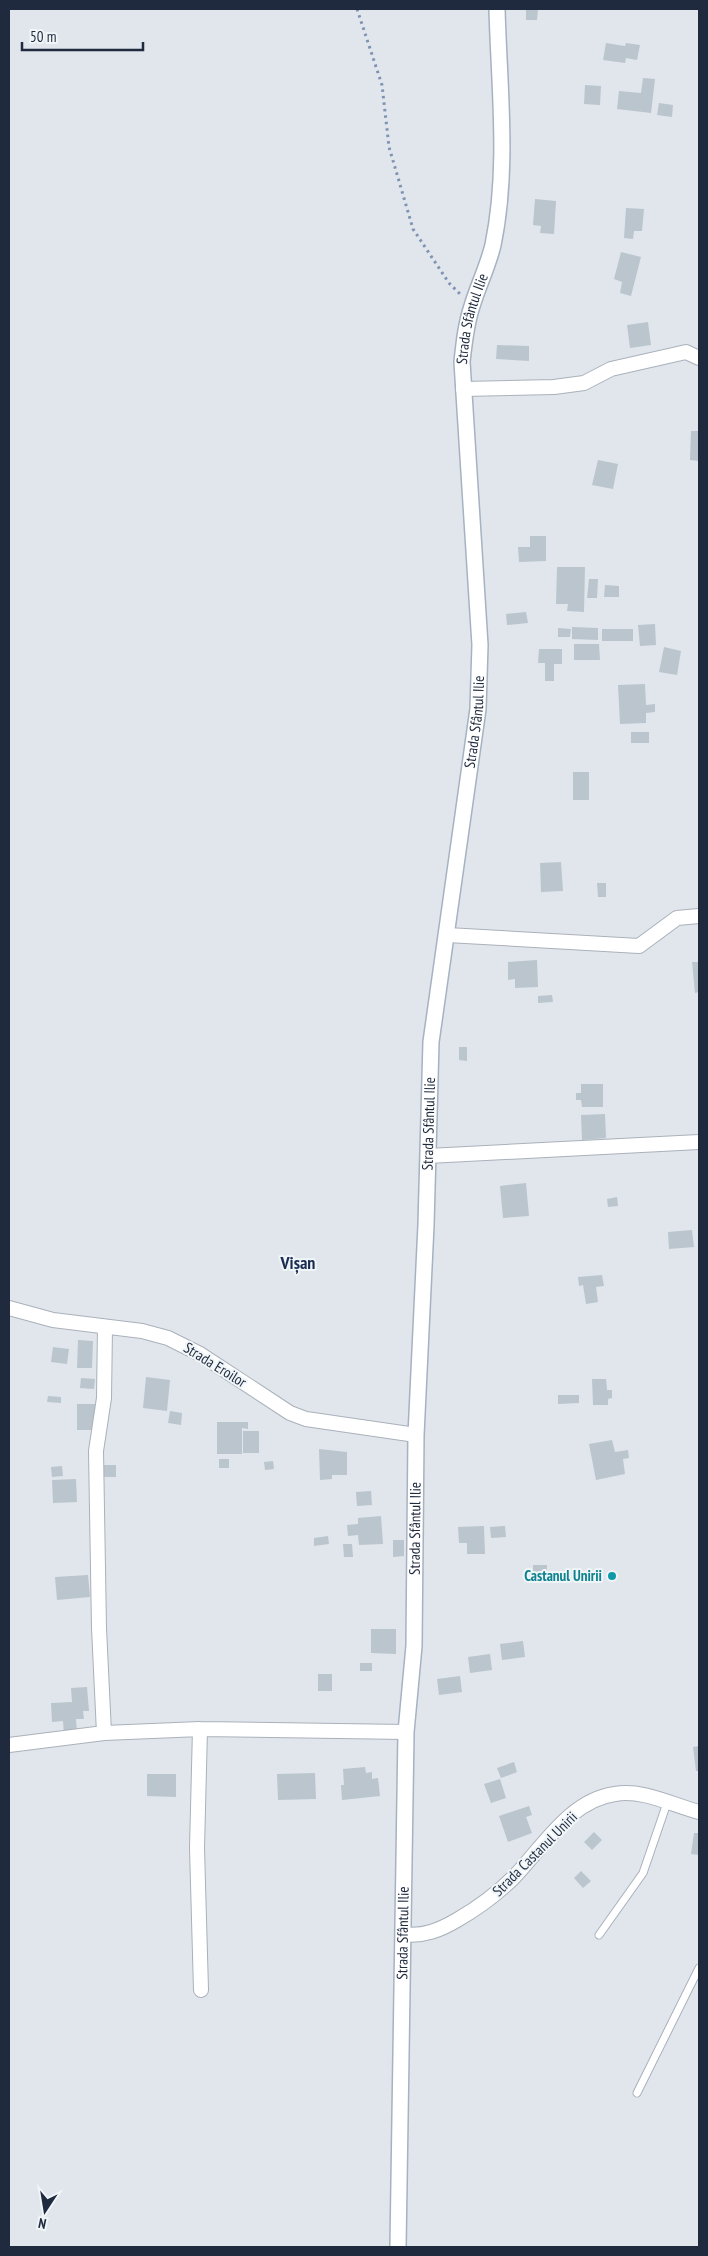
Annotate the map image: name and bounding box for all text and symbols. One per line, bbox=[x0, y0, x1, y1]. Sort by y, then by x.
scale bar bbox=[22, 20, 144, 52]
text: 50 m bbox=[30, 27, 56, 46]
street label: Strada Sfântul Ilie bbox=[452, 271, 492, 365]
street label: Strada Sfântul Ilie bbox=[460, 675, 488, 769]
street label: Strada Sfântul Ilie bbox=[417, 1077, 439, 1171]
district label: Vișan bbox=[280, 1251, 315, 1274]
street label: Strada Eroilor bbox=[180, 1338, 251, 1392]
street label: Strada Sfântul Ilie bbox=[405, 1482, 425, 1575]
place label: Castanul Unirii bbox=[524, 1566, 602, 1585]
marker: Castanul Unirii bbox=[606, 1570, 618, 1582]
street label: Strada Castanul Unirii bbox=[488, 1807, 581, 1900]
street label: Strada Sfântul Ilie bbox=[392, 1886, 413, 1980]
north arrow bbox=[20, 2186, 70, 2236]
text: N bbox=[37, 2214, 48, 2233]

